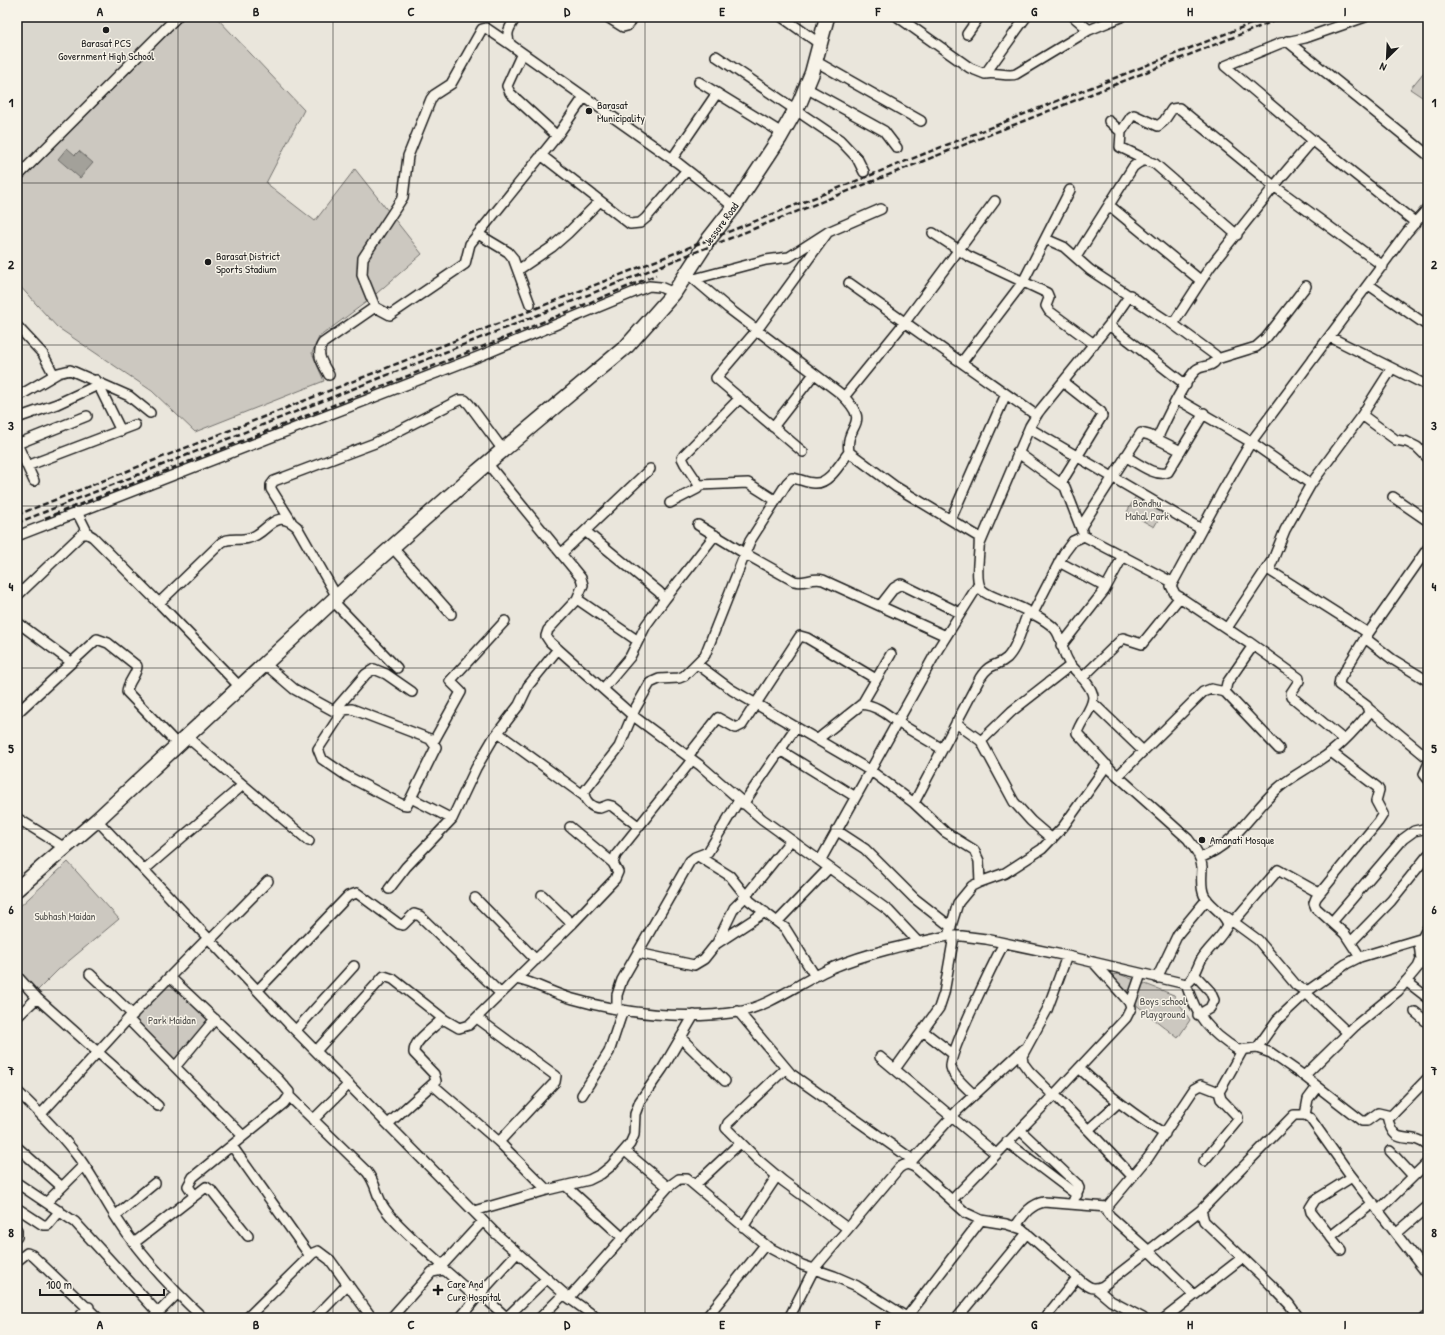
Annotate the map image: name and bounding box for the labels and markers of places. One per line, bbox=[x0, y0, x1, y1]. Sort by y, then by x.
marker: Barasat PCS Government High School bbox=[101, 25, 111, 35]
place label: Barasat PCS Government High School bbox=[58, 36, 154, 63]
place label: Barasat Municipality bbox=[597, 98, 645, 125]
marker: Barasat Municipality bbox=[584, 106, 594, 116]
place label: Barasat District Sports Stadium bbox=[216, 249, 280, 276]
marker: Barasat District Sports Stadium bbox=[203, 257, 213, 267]
place label: Amanati Mosque bbox=[1210, 833, 1275, 847]
marker: Amanati Mosque bbox=[1197, 835, 1207, 845]
place label: Care And Cure Hospital bbox=[447, 1277, 501, 1304]
marker: Care And Cure Hospital bbox=[432, 1284, 444, 1296]

